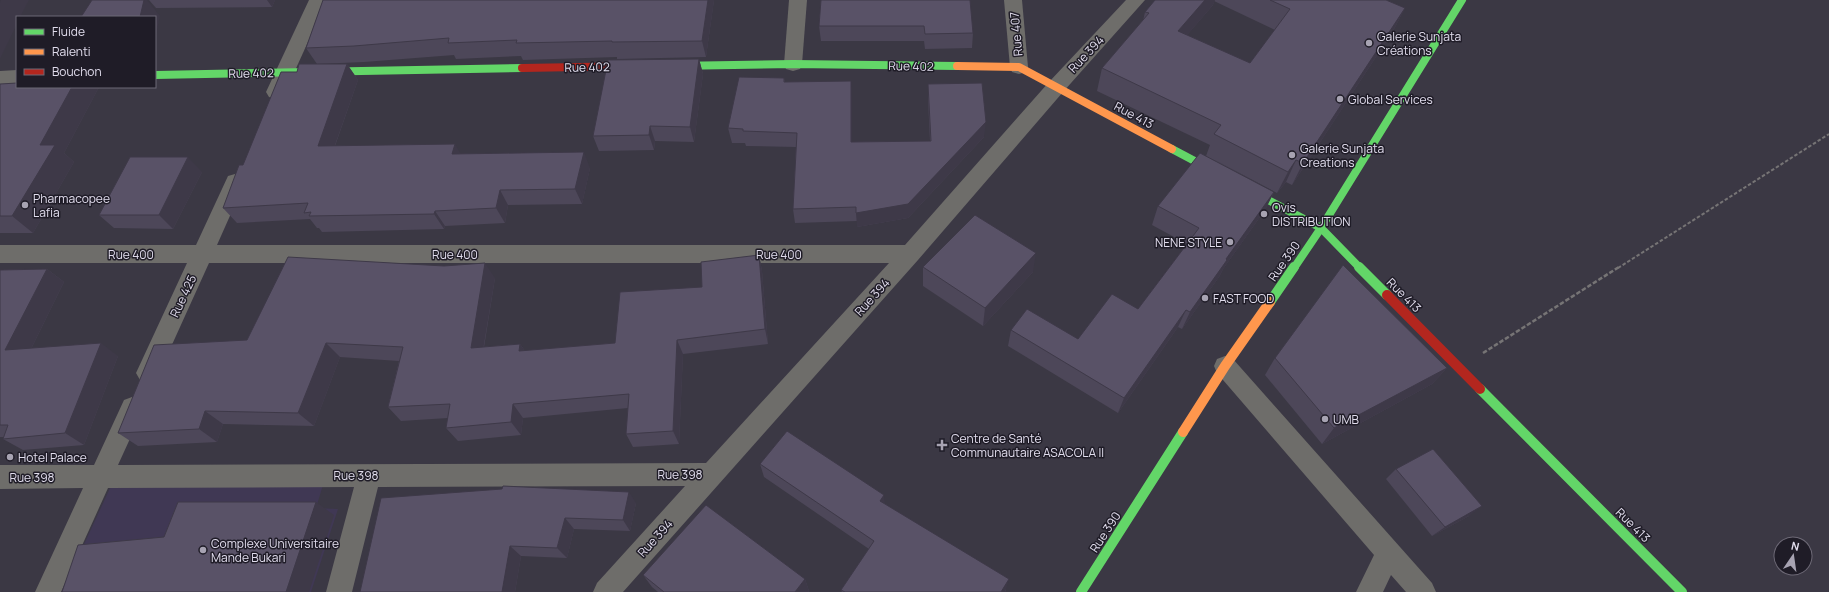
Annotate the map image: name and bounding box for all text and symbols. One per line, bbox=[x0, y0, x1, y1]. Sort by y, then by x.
street label: Rue 407 bbox=[1006, 11, 1026, 57]
legend bbox=[16, 16, 156, 88]
text: Fluide bbox=[52, 23, 85, 40]
place label: Galerie Sunjata Créations bbox=[1377, 28, 1461, 59]
street label: Rue 394 bbox=[1064, 32, 1108, 76]
marker: Galerie Sunjata Créations bbox=[1364, 38, 1374, 48]
text: Ralenti bbox=[52, 43, 91, 60]
street label: Rue 402 bbox=[888, 57, 934, 75]
street label: Rue 402 bbox=[564, 58, 610, 76]
text: Bouchon bbox=[52, 63, 102, 80]
street label: Rue 402 bbox=[228, 64, 274, 82]
place label: Global Services bbox=[1348, 91, 1433, 108]
marker: Global Services bbox=[1335, 94, 1345, 104]
street label: Rue 413 bbox=[1111, 98, 1157, 132]
place label: Galerie Sunjata Creations bbox=[1300, 140, 1384, 171]
marker: Galerie Sunjata Creations bbox=[1287, 150, 1297, 160]
place label: Pharmacopee Lafia bbox=[33, 190, 110, 221]
place label: Ovis DISTRIBUTION bbox=[1272, 199, 1350, 230]
marker: Pharmacopee Lafia bbox=[20, 200, 30, 210]
marker: Ovis DISTRIBUTION bbox=[1259, 209, 1269, 219]
place label: NENE STYLE bbox=[1155, 234, 1222, 251]
marker: NENE STYLE bbox=[1225, 237, 1235, 247]
street label: Rue 390 bbox=[1264, 237, 1304, 285]
street label: Rue 400 bbox=[108, 246, 154, 263]
street label: Rue 400 bbox=[432, 246, 478, 263]
street label: Rue 400 bbox=[756, 246, 802, 263]
street label: Rue 425 bbox=[166, 272, 200, 320]
street label: Rue 394 bbox=[851, 274, 893, 320]
street label: Rue 413 bbox=[1383, 274, 1425, 316]
place label: FAST FOOD bbox=[1213, 290, 1274, 307]
marker: FAST FOOD bbox=[1200, 293, 1210, 303]
place label: UMB bbox=[1333, 411, 1359, 428]
marker: UMB bbox=[1320, 414, 1330, 424]
place label: Centre de Santé Communautaire ASACOLA II bbox=[951, 430, 1104, 461]
marker: Centre de Santé Communautaire ASACOLA II bbox=[936, 439, 948, 451]
place label: Hotel Palace bbox=[18, 449, 87, 466]
marker: Hotel Palace bbox=[5, 452, 15, 462]
street label: Rue 398 bbox=[657, 466, 703, 483]
street label: Rue 398 bbox=[333, 467, 379, 484]
street label: Rue 398 bbox=[9, 469, 55, 486]
street label: Rue 413 bbox=[1612, 504, 1654, 546]
street label: Rue 390 bbox=[1085, 508, 1125, 556]
street label: Rue 394 bbox=[634, 515, 676, 561]
place label: Complexe Universitaire Mande Bukari bbox=[211, 535, 339, 566]
north arrow bbox=[1773, 536, 1813, 576]
text: N bbox=[1790, 538, 1801, 554]
marker: Complexe Universitaire Mande Bukari bbox=[198, 545, 208, 555]

